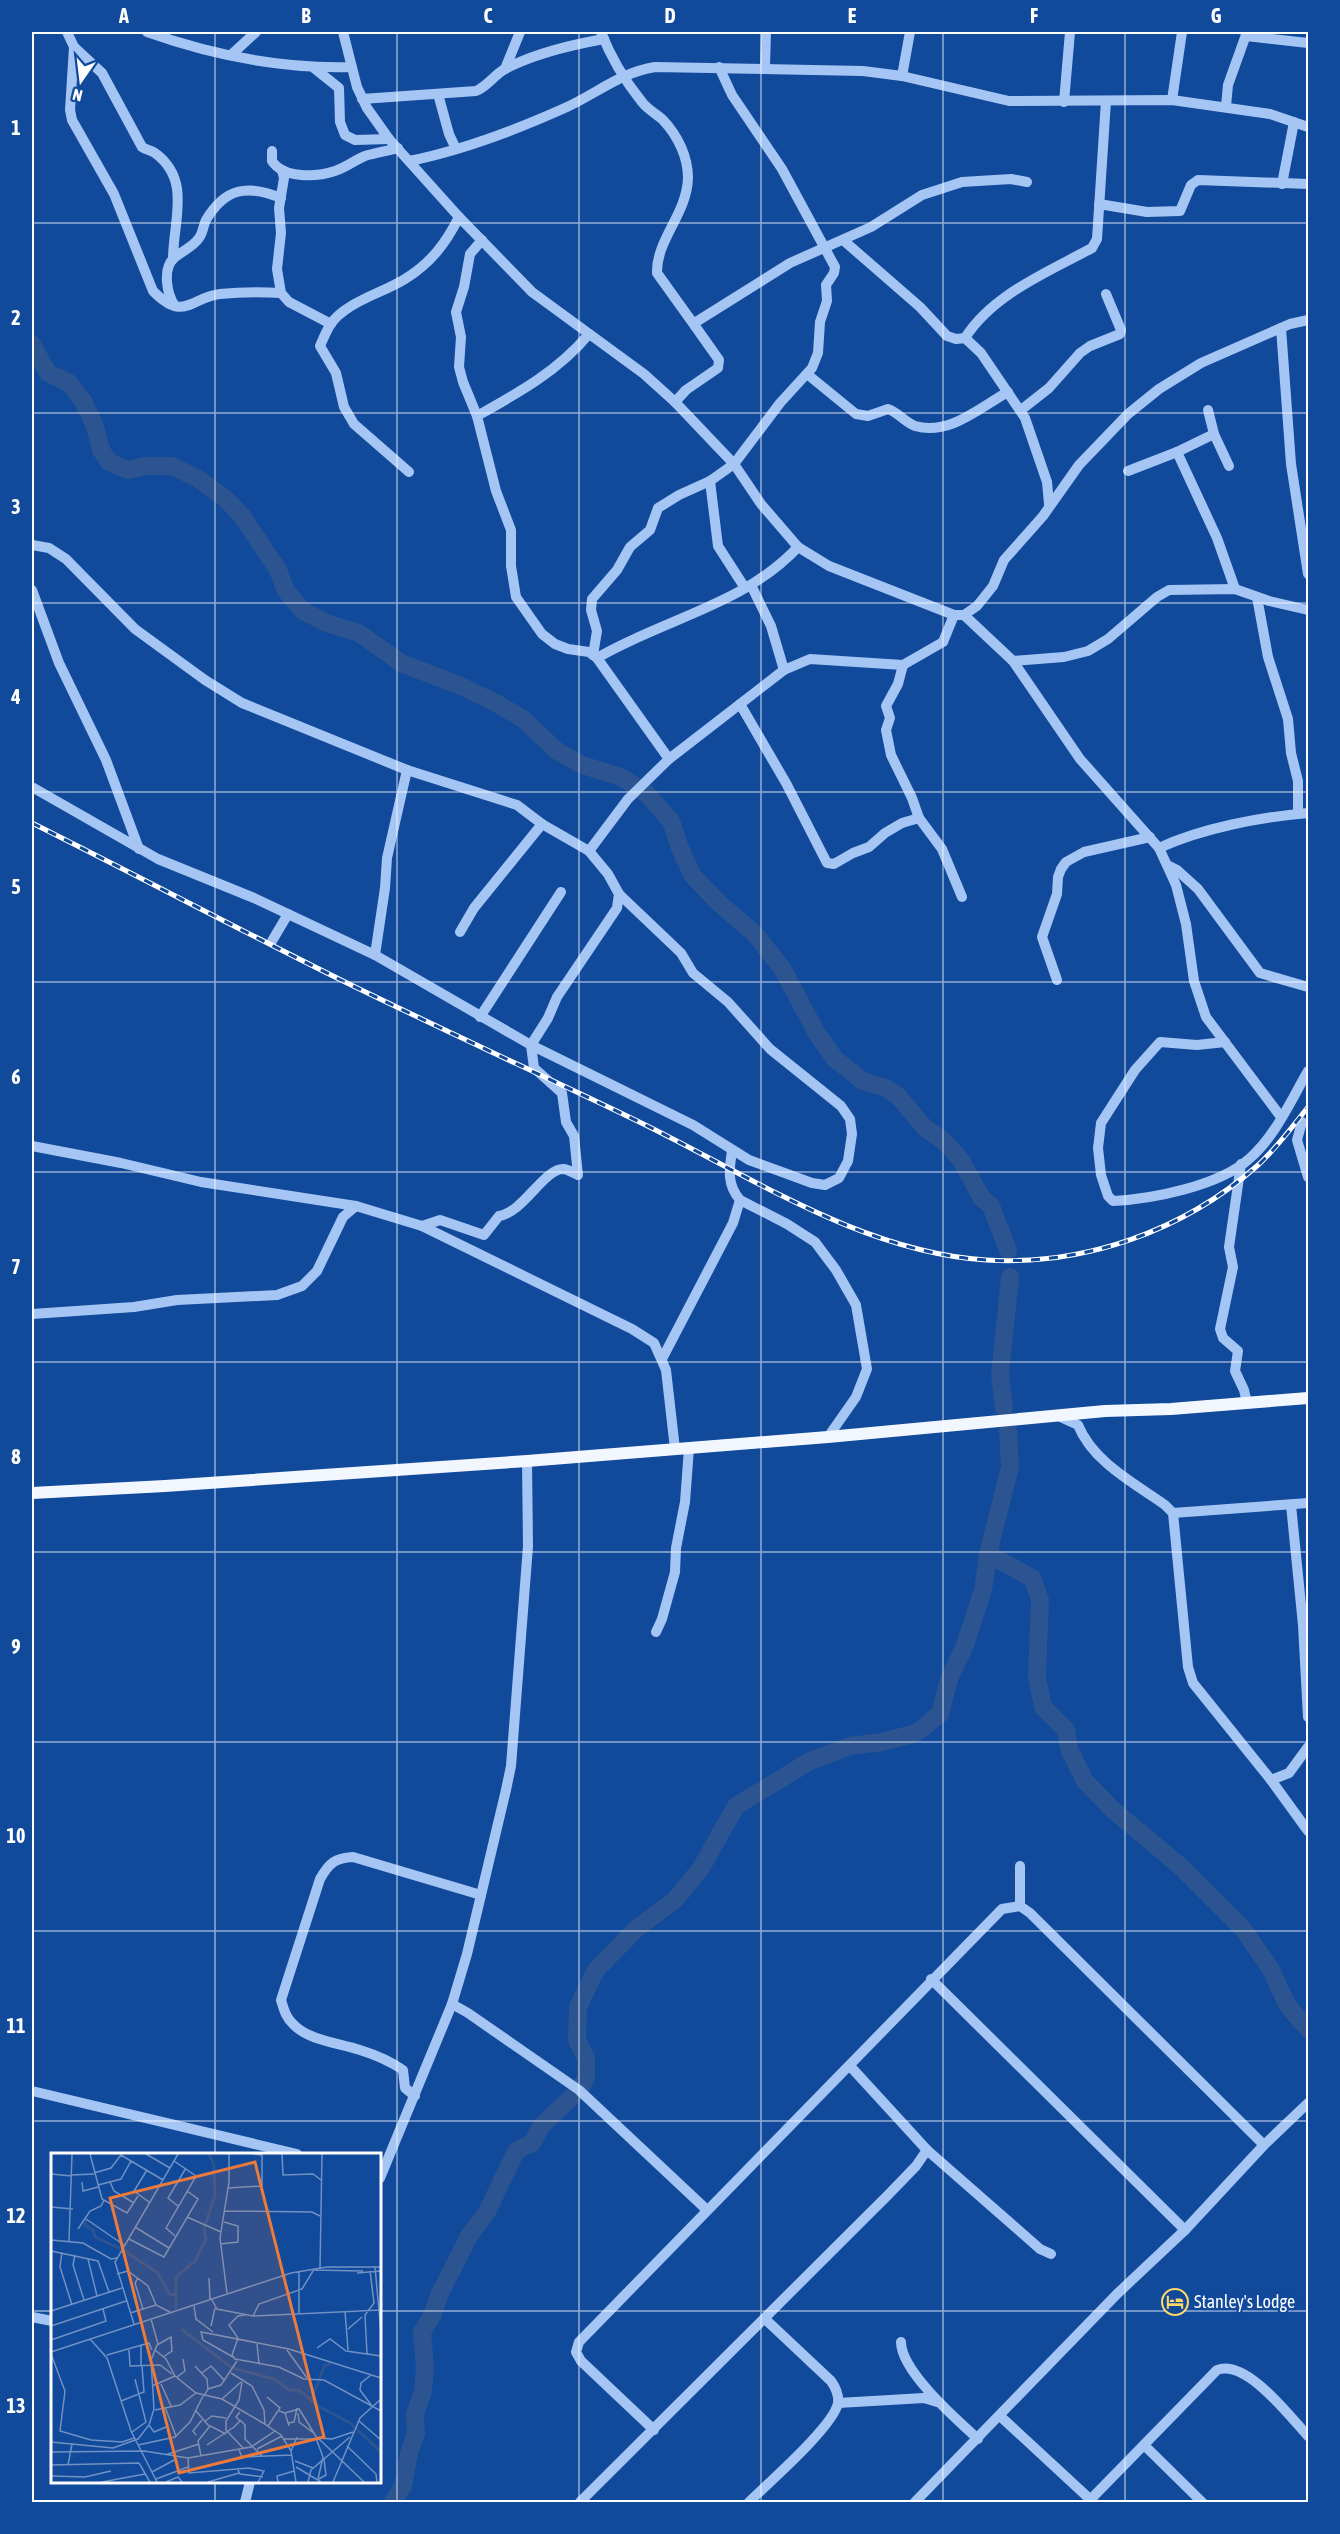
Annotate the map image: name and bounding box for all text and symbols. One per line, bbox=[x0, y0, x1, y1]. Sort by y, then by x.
text: A bbox=[118, 4, 129, 27]
text: B bbox=[301, 4, 311, 27]
text: C bbox=[484, 4, 493, 27]
text: D bbox=[664, 4, 676, 27]
text: E bbox=[848, 4, 857, 27]
text: F bbox=[1030, 4, 1038, 27]
text: G bbox=[1211, 4, 1222, 27]
north arrow bbox=[51, 51, 111, 111]
text: N bbox=[71, 86, 84, 105]
text: 1 bbox=[11, 116, 21, 139]
text: 2 bbox=[11, 306, 21, 329]
text: 3 bbox=[11, 495, 21, 518]
text: 4 bbox=[10, 685, 21, 708]
text: 5 bbox=[11, 875, 21, 898]
text: 6 bbox=[11, 1065, 21, 1088]
text: 7 bbox=[11, 1255, 21, 1278]
text: 8 bbox=[11, 1445, 21, 1468]
text: 9 bbox=[11, 1635, 21, 1658]
text: 10 bbox=[7, 1824, 25, 1847]
text: 11 bbox=[7, 2014, 25, 2037]
inset map bbox=[51, 2153, 381, 2483]
text: 12 bbox=[7, 2204, 25, 2227]
hotel icon: Stanley's Lodge bbox=[1160, 2287, 1190, 2317]
place label: Stanley's Lodge bbox=[1194, 2291, 1295, 2312]
text: 13 bbox=[7, 2394, 25, 2417]

